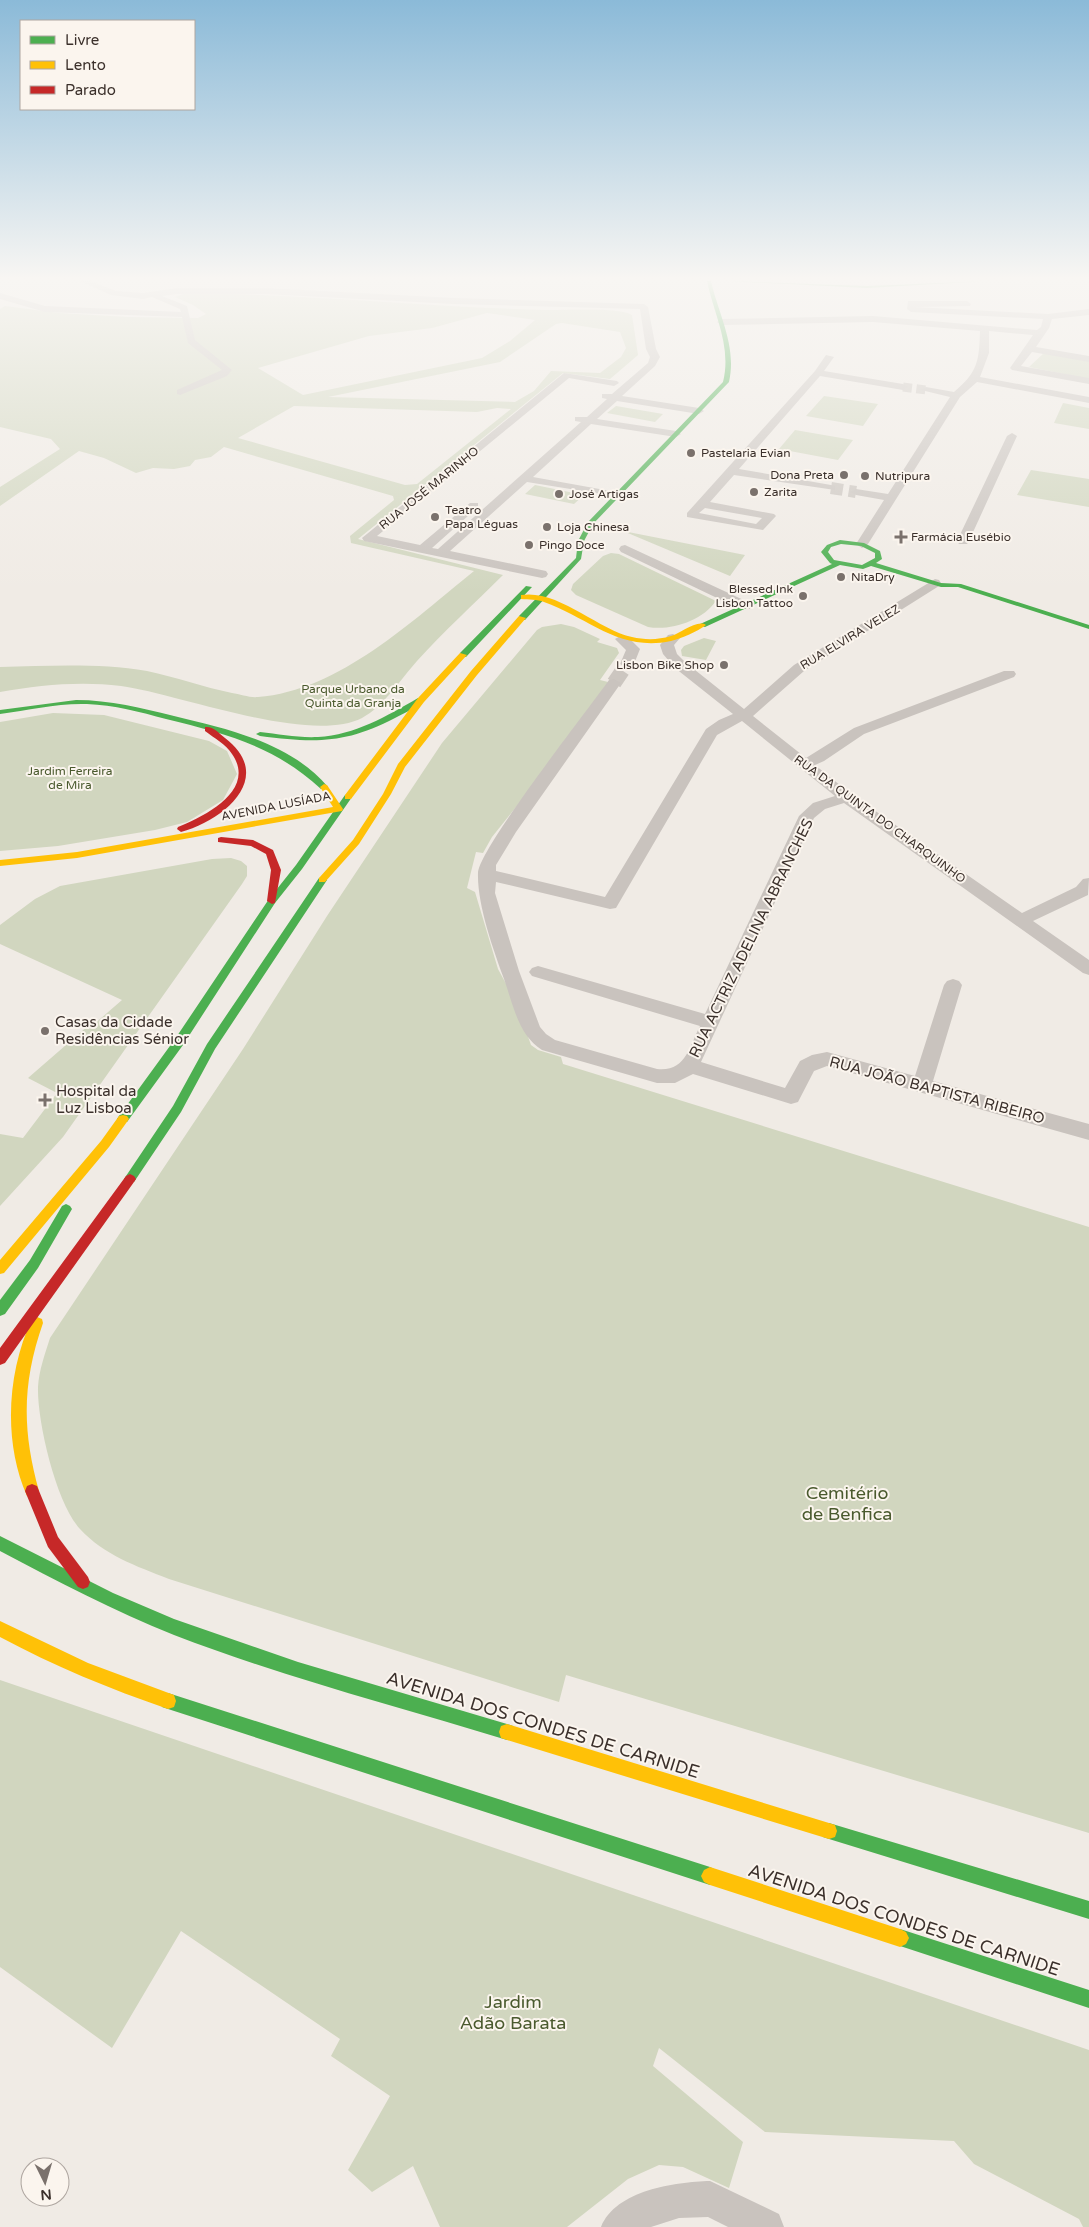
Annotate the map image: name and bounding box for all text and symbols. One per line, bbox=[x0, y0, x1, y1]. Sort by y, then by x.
legend bbox=[20, 20, 195, 110]
text: Livre bbox=[65, 31, 99, 49]
text: Lento bbox=[65, 56, 106, 74]
text: Parado bbox=[65, 81, 116, 99]
street label: RUA JOSÉ MARINHO bbox=[376, 443, 482, 532]
place label: Pastelaria Evian bbox=[701, 446, 791, 460]
marker: Pastelaria Evian bbox=[685, 447, 697, 459]
place label: Dona Preta bbox=[770, 468, 834, 482]
marker: Dona Preta bbox=[838, 469, 850, 481]
place label: Nutripura bbox=[875, 469, 930, 483]
marker: Nutripura bbox=[859, 470, 871, 482]
place label: Zarita bbox=[764, 485, 797, 499]
marker: Zarita bbox=[748, 486, 760, 498]
place label: José Artigas bbox=[569, 487, 639, 501]
marker: José Artigas bbox=[553, 488, 565, 500]
place label: Teatro Papa Léguas bbox=[445, 503, 518, 531]
marker: Teatro Papa Léguas bbox=[429, 511, 441, 523]
place label: Loja Chinesa bbox=[557, 520, 629, 534]
marker: Loja Chinesa bbox=[541, 521, 553, 533]
place label: Farmácia Eusébio bbox=[911, 530, 1011, 544]
marker: Farmácia Eusébio bbox=[895, 531, 907, 543]
place label: Pingo Doce bbox=[539, 538, 605, 552]
marker: Pingo Doce bbox=[523, 539, 535, 551]
place label: NitaDry bbox=[851, 570, 895, 584]
marker: NitaDry bbox=[835, 571, 847, 583]
place label: Blessed Ink Lisbon Tattoo bbox=[715, 582, 793, 610]
marker: Blessed Ink Lisbon Tattoo bbox=[797, 590, 809, 602]
street label: RUA ELVIRA VELEZ bbox=[798, 601, 903, 672]
place label: Lisbon Bike Shop bbox=[616, 658, 714, 672]
marker: Lisbon Bike Shop bbox=[718, 659, 730, 671]
park label: Parque Urbano da Quinta da Granja bbox=[301, 682, 405, 710]
street label: RUA DA QUINTA DO CHARQUINHO bbox=[792, 752, 969, 886]
park label: Jardim Ferreira de Mira bbox=[27, 764, 113, 792]
street label: AVENIDA LUSÍADA bbox=[220, 788, 332, 824]
street label: RUA ACTRIZ ADELINA ABRANCHES bbox=[685, 815, 817, 1061]
place label: Casas da Cidade Residências Sénior bbox=[55, 1013, 189, 1048]
marker: Casas da Cidade Residências Sénior bbox=[39, 1025, 51, 1037]
street label: RUA JOÃO BAPTISTA RIBEIRO bbox=[827, 1053, 1047, 1127]
place label: Hospital da Luz Lisboa bbox=[56, 1082, 136, 1117]
marker: Hospital da Luz Lisboa bbox=[38, 1093, 52, 1107]
park label: Cemitério de Benfica bbox=[802, 1482, 892, 1525]
street label: AVENIDA DOS CONDES DE CARNIDE bbox=[384, 1667, 702, 1783]
street label: AVENIDA DOS CONDES DE CARNIDE bbox=[745, 1859, 1063, 1981]
park label: Jardim Adão Barata bbox=[460, 1991, 566, 2034]
north arrow bbox=[20, 2157, 70, 2207]
text: N bbox=[40, 2185, 52, 2203]

